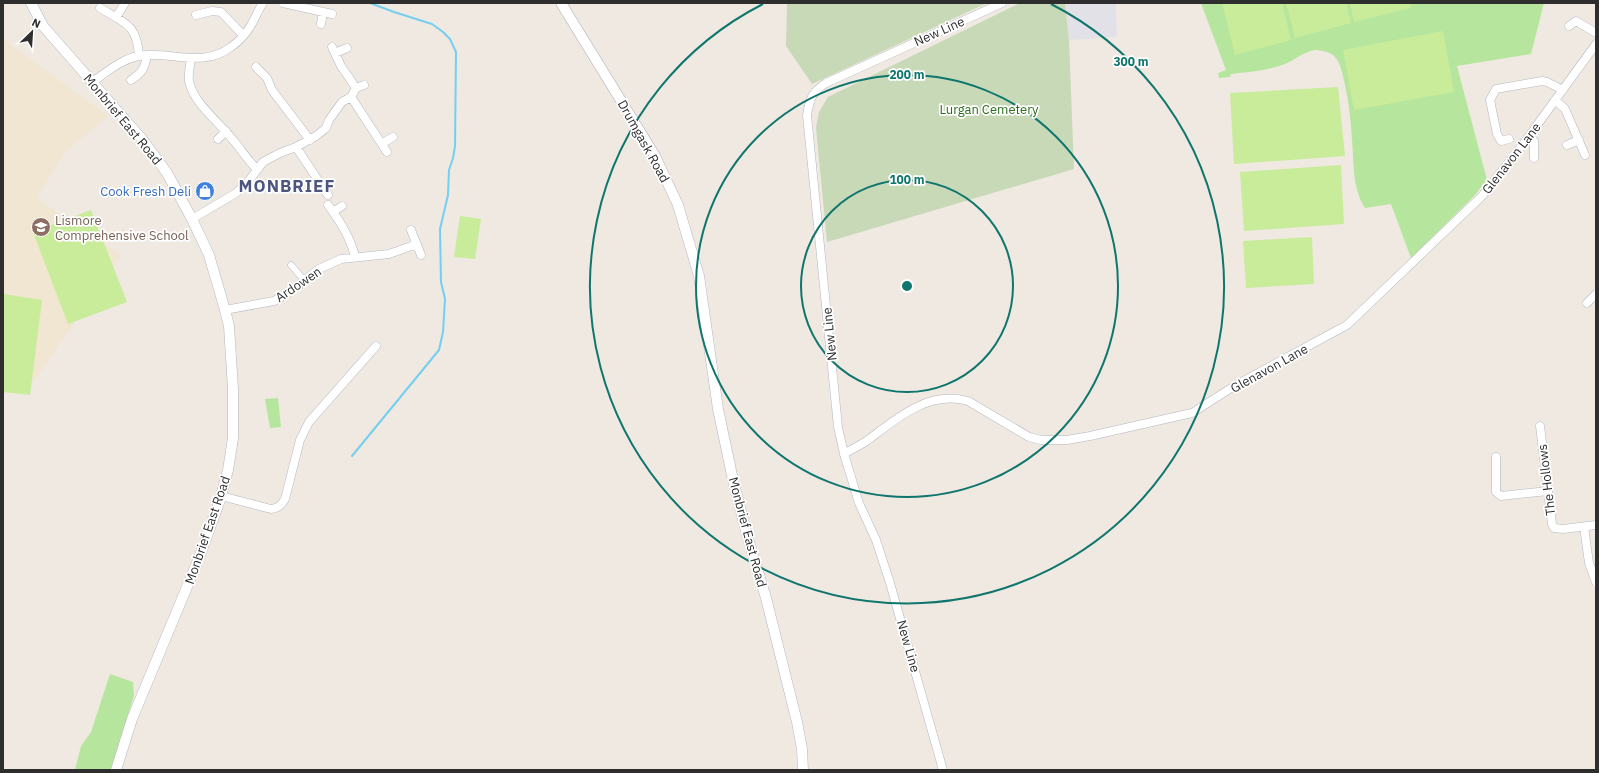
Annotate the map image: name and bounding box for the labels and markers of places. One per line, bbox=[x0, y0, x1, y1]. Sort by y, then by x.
shop icon: Cook Fresh Deli bbox=[194, 180, 216, 202]
place label: Cook Fresh Deli bbox=[100, 183, 191, 200]
place label: Lismore Comprehensive School bbox=[55, 212, 189, 244]
school or university icon: Lismore Comprehensive School bbox=[30, 216, 52, 238]
centre of rings bbox=[900, 279, 914, 293]

